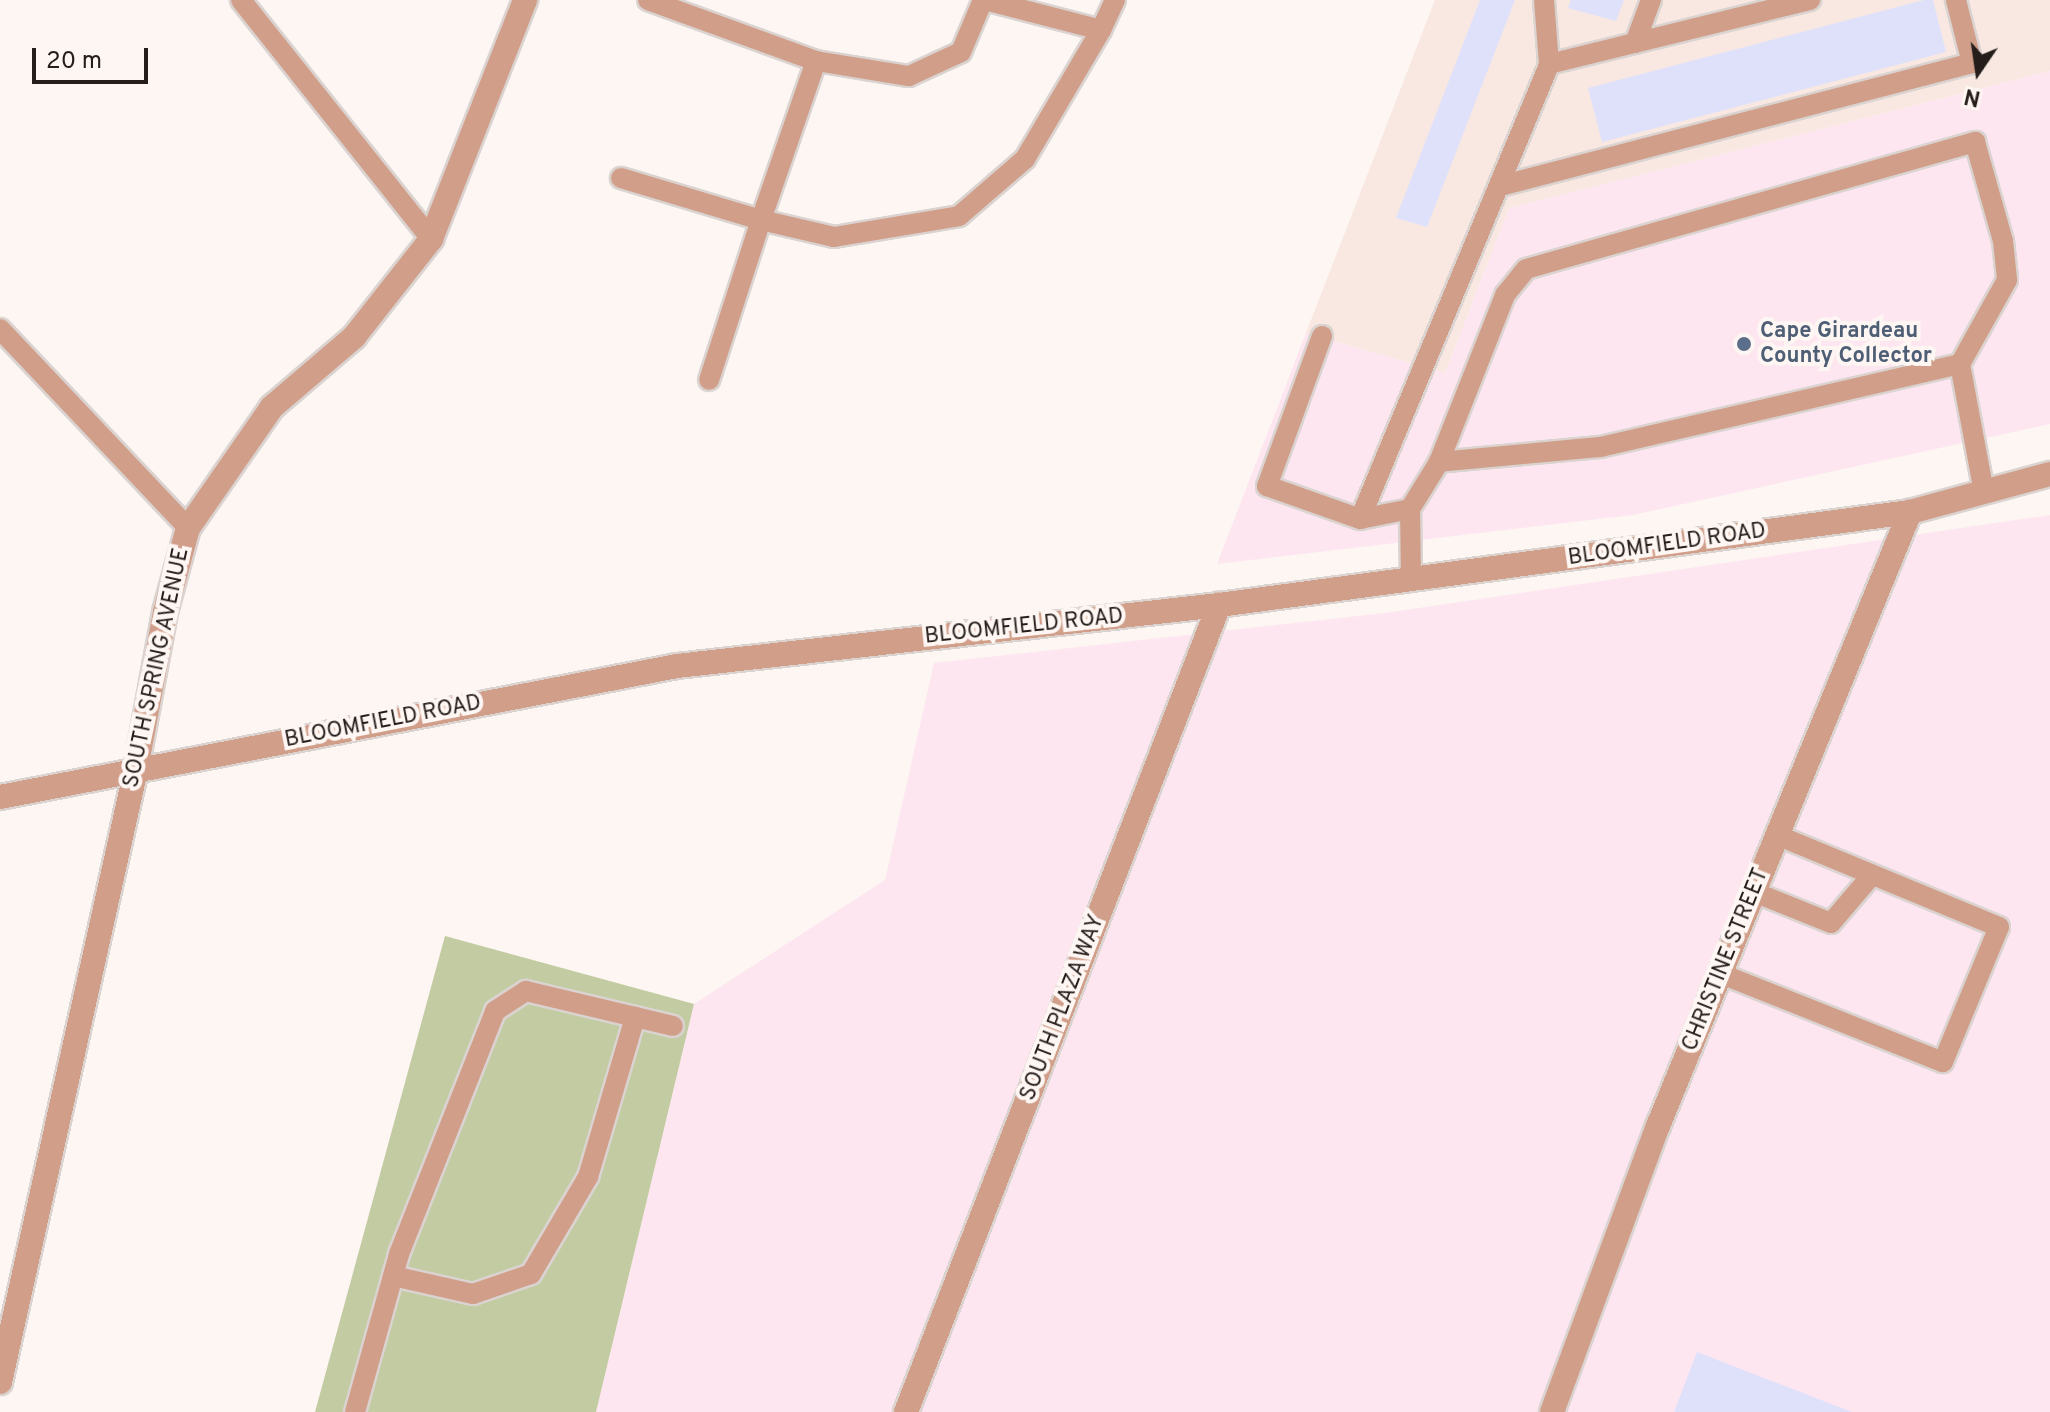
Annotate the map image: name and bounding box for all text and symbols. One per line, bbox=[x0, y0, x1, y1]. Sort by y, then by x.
scale bar bbox=[36, 32, 152, 82]
north arrow bbox=[1938, 32, 2018, 112]
text: 20 m bbox=[46, 47, 102, 77]
text: N bbox=[1962, 81, 1983, 111]
place label: Cape Girardeau County Collector bbox=[1760, 318, 1932, 370]
marker: Cape Girardeau County Collector bbox=[1735, 335, 1753, 353]
street label: BLOOMFIELD ROAD bbox=[1566, 518, 1768, 572]
street label: SOUTH SPRING AVENUE bbox=[119, 545, 195, 791]
street label: BLOOMFIELD ROAD bbox=[923, 603, 1125, 651]
street label: BLOOMFIELD ROAD bbox=[283, 690, 483, 754]
street label: CHRISTINE STREET bbox=[1677, 865, 1775, 1055]
street label: SOUTH PLAZA WAY bbox=[1015, 911, 1111, 1105]

